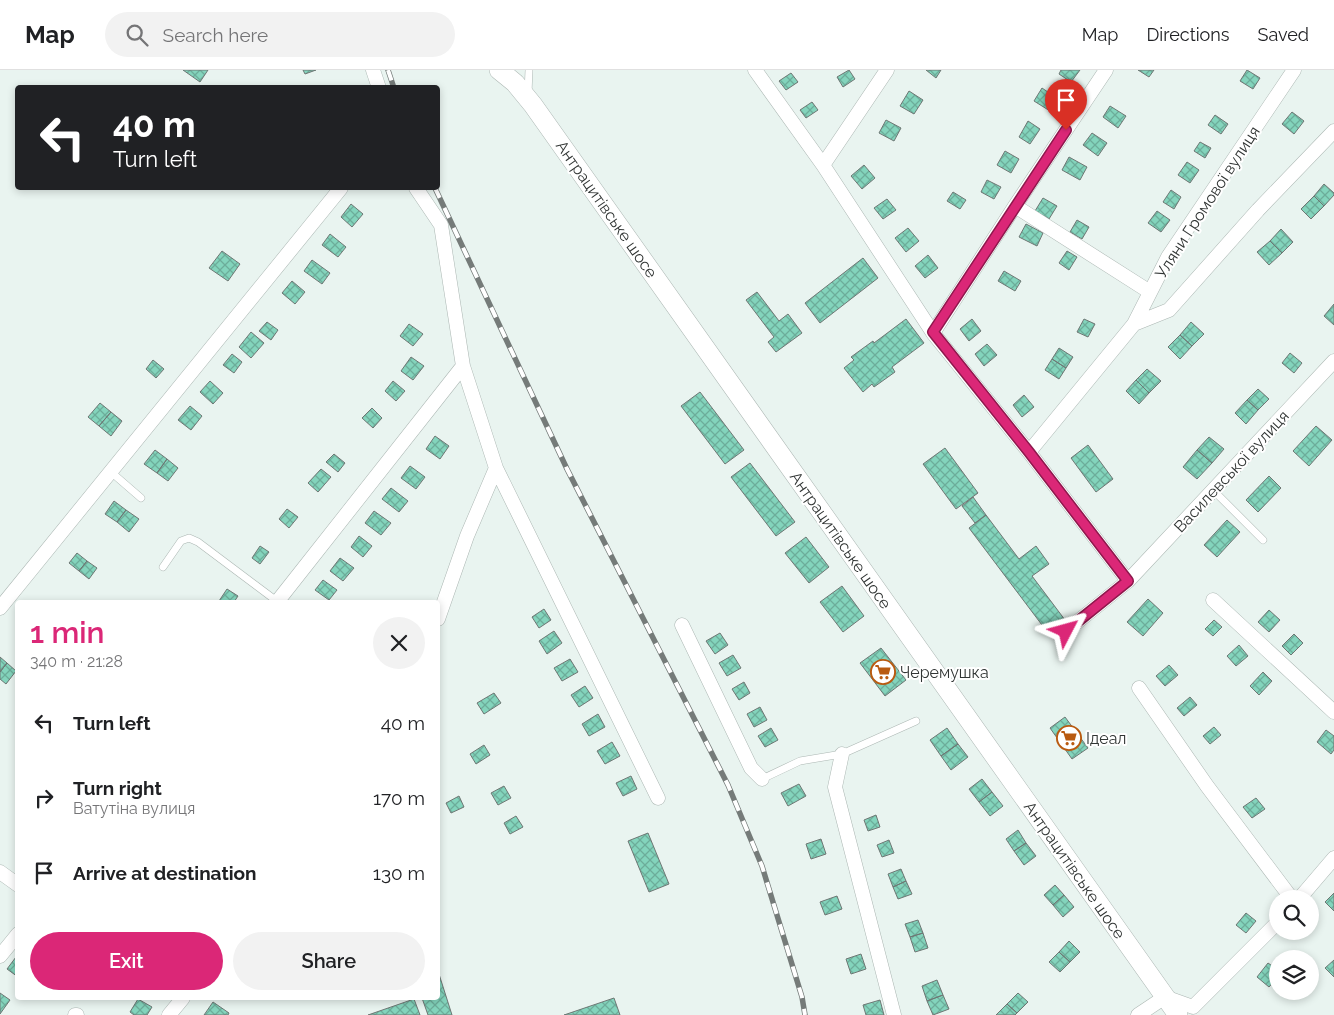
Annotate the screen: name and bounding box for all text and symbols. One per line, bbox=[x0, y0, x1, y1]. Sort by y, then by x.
search box bbox=[105, 12, 455, 57]
text: Map bbox=[25, 20, 75, 49]
icon: search bbox=[123, 21, 151, 49]
text: Search here bbox=[163, 24, 268, 46]
text: Map bbox=[1082, 24, 1118, 45]
text: Directions bbox=[1146, 24, 1230, 45]
text: Saved bbox=[1258, 24, 1309, 45]
pin bbox=[1045, 79, 1087, 130]
icon: arrive bbox=[1052, 86, 1080, 114]
text: 40 m bbox=[113, 104, 195, 145]
icon: left bbox=[30, 105, 95, 170]
street label: Уляни Громової вулиця bbox=[1151, 123, 1264, 282]
street label: Антрацитівське шосе bbox=[552, 137, 661, 282]
text: Turn left bbox=[113, 146, 197, 172]
street label: Василевської вулиця bbox=[1170, 406, 1293, 536]
street label: Антрацитівське шосе bbox=[786, 468, 895, 613]
position arrow bbox=[1039, 604, 1091, 656]
text: 1 min bbox=[30, 615, 105, 650]
button: close bbox=[373, 617, 425, 669]
text: 340 m · 21:28 bbox=[30, 652, 123, 671]
supermarket icon: Черемушка bbox=[870, 659, 896, 685]
place label: Черемушка bbox=[900, 663, 989, 682]
icon: left bbox=[30, 709, 58, 737]
text: Turn left bbox=[73, 712, 150, 734]
text: 40 m bbox=[381, 712, 425, 734]
supermarket icon: Ідеал bbox=[1056, 725, 1082, 751]
place label: Ідеал bbox=[1086, 729, 1126, 748]
text: Turn right bbox=[73, 777, 162, 799]
icon: right bbox=[30, 784, 58, 812]
text: 170 m bbox=[373, 787, 425, 809]
street label: Антрацитівське шосе bbox=[1020, 798, 1129, 943]
text: Ватутіна вулиця bbox=[73, 799, 195, 818]
icon: arrive bbox=[30, 859, 58, 887]
text: Arrive at destination bbox=[73, 862, 257, 884]
text: 130 m bbox=[373, 862, 425, 884]
map controls bbox=[1269, 890, 1319, 1000]
button: search bbox=[1269, 890, 1319, 940]
button: Exit bbox=[30, 932, 223, 990]
button: Share bbox=[233, 932, 425, 990]
button: layers bbox=[1269, 950, 1319, 1000]

